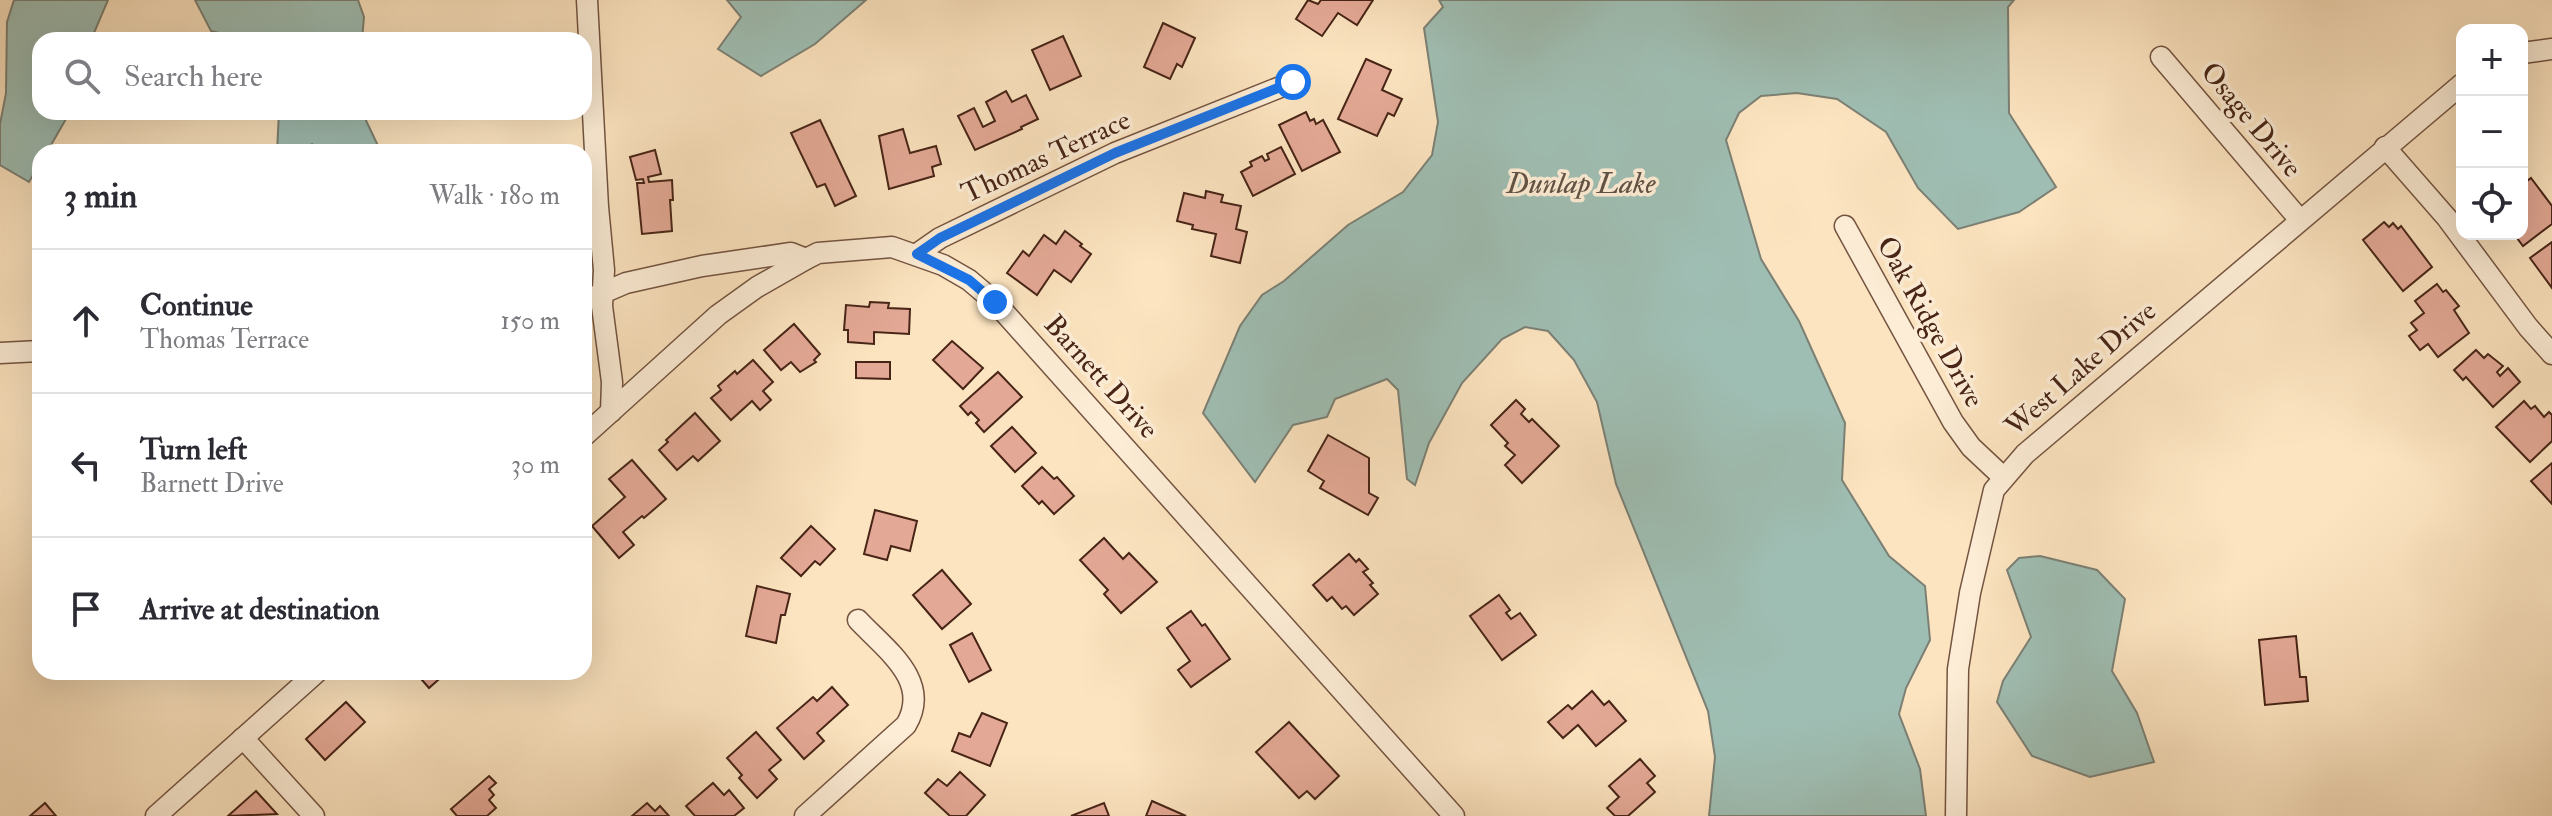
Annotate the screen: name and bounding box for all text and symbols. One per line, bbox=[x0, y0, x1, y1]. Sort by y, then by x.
map controls bbox=[2456, 24, 2528, 240]
button: + bbox=[2456, 24, 2528, 96]
search box bbox=[32, 32, 592, 120]
icon: search bbox=[60, 54, 104, 98]
street label: Osage Drive bbox=[2193, 55, 2309, 185]
text: Search here bbox=[124, 58, 263, 95]
route start bbox=[1275, 64, 1311, 100]
button: − bbox=[2456, 96, 2528, 168]
street label: Thomas Terrace bbox=[956, 103, 1136, 211]
water label: Dunlap Lake bbox=[1506, 165, 1657, 202]
button: locate bbox=[2456, 168, 2528, 240]
text: 3 min bbox=[64, 175, 137, 218]
text: Walk · 180 m bbox=[430, 180, 560, 212]
street label: Oak Ridge Drive bbox=[1869, 230, 1992, 414]
route end bbox=[977, 284, 1013, 320]
text: Continue bbox=[140, 287, 253, 324]
street label: West Lake Drive bbox=[1998, 294, 2164, 445]
icon: ahead bbox=[64, 299, 108, 343]
text: 150 m bbox=[501, 305, 560, 337]
street label: Barnett Drive bbox=[1036, 308, 1166, 446]
text: Thomas Terrace bbox=[140, 324, 309, 356]
text: Turn left bbox=[140, 431, 247, 468]
icon: left bbox=[64, 443, 108, 487]
text: 30 m bbox=[511, 449, 560, 481]
text: Barnett Drive bbox=[140, 468, 284, 500]
icon: arrive bbox=[64, 587, 108, 631]
text: Arrive at destination bbox=[140, 591, 380, 628]

